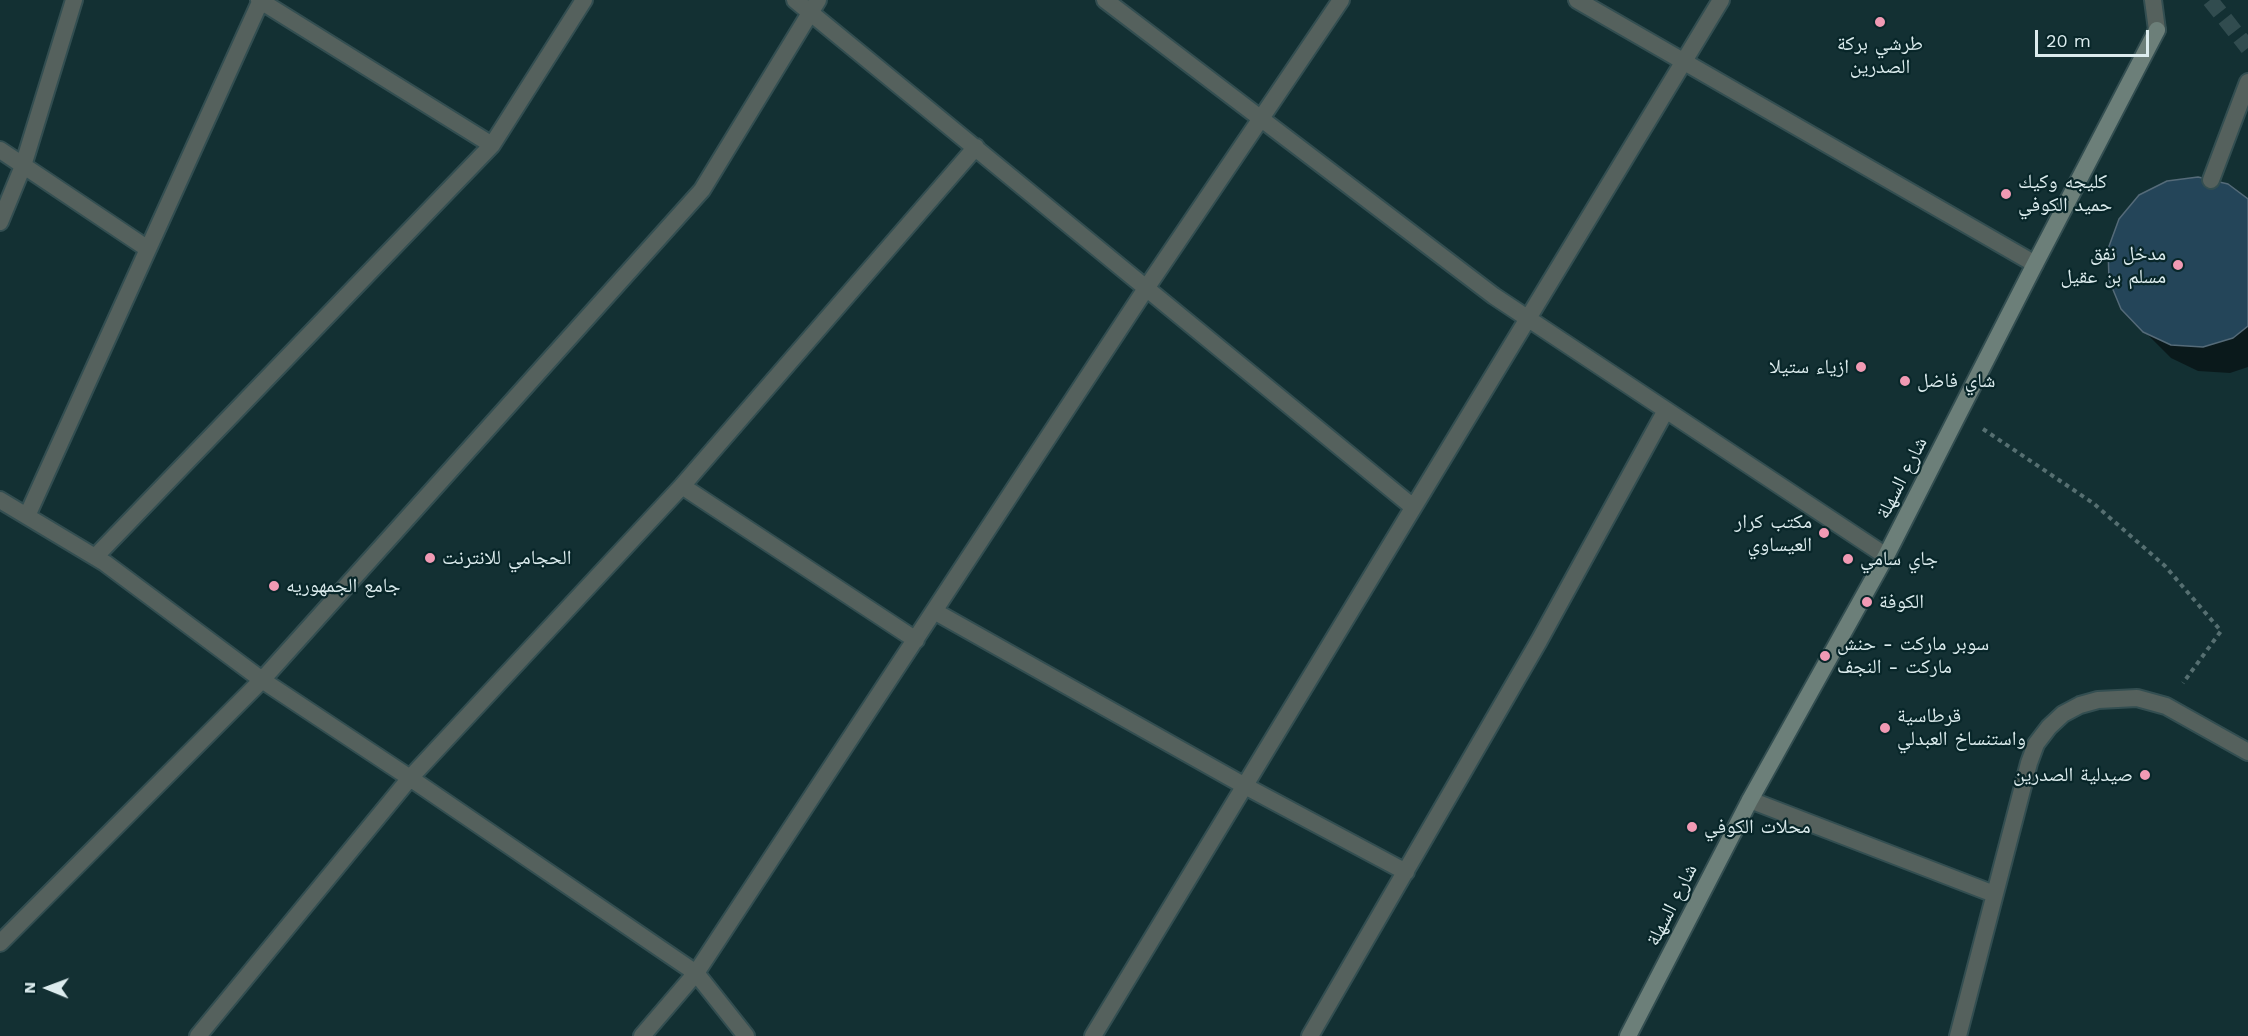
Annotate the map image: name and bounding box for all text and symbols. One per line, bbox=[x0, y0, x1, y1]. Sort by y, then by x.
marker: طرشي بركة الصدرين bbox=[1873, 15, 1887, 29]
scale bar bbox=[2038, 18, 2152, 56]
text: 20 m bbox=[2046, 30, 2091, 51]
place label: طرشي بركة الصدرين bbox=[1837, 32, 1923, 79]
place label: كليجه وكيك حميد الكوفي bbox=[2018, 170, 2112, 217]
marker: كليجه وكيك حميد الكوفي bbox=[1999, 187, 2013, 201]
place label: مدخل نفق مسلم بن عقيل bbox=[2060, 242, 2166, 289]
marker: مدخل نفق مسلم بن عقيل bbox=[2171, 258, 2185, 272]
place label: ازياء ستيلا bbox=[1769, 355, 1849, 379]
marker: ازياء ستيلا bbox=[1854, 360, 1868, 374]
place label: شاي فاضل bbox=[1917, 369, 1995, 393]
marker: شاي فاضل bbox=[1898, 374, 1912, 388]
street label: شارع السهلة bbox=[1871, 433, 1933, 523]
place label: مكتب كرار العيساوي bbox=[1734, 510, 1812, 557]
marker: مكتب كرار العيساوي bbox=[1817, 526, 1831, 540]
place label: الحجامي للانترنت bbox=[442, 546, 571, 570]
place label: جاي سامي bbox=[1860, 547, 1938, 571]
marker: الحجامي للانترنت bbox=[423, 551, 437, 565]
marker: جاي سامي bbox=[1841, 552, 1855, 566]
place label: جامع الجمهوريه bbox=[286, 574, 400, 598]
marker: جامع الجمهوريه bbox=[267, 579, 281, 593]
place label: الكوفة bbox=[1879, 590, 1924, 614]
marker: الكوفة bbox=[1860, 595, 1874, 609]
place label: سوبر ماركت - حنش ماركت - النجف bbox=[1837, 632, 1989, 679]
marker: سوبر ماركت - حنش ماركت - النجف bbox=[1818, 649, 1832, 663]
place label: قرطاسية واستنساخ العبدلي bbox=[1897, 704, 2026, 751]
marker: قرطاسية واستنساخ العبدلي bbox=[1878, 721, 1892, 735]
place label: صيدلية الصدرين bbox=[2013, 763, 2133, 787]
marker: صيدلية الصدرين bbox=[2138, 768, 2152, 782]
place label: محلات الكوفي bbox=[1704, 815, 1811, 839]
marker: محلات الكوفي bbox=[1685, 820, 1699, 834]
street label: شارع السهلة bbox=[1641, 860, 1703, 950]
north arrow bbox=[18, 958, 78, 1018]
text: N bbox=[20, 982, 39, 994]

